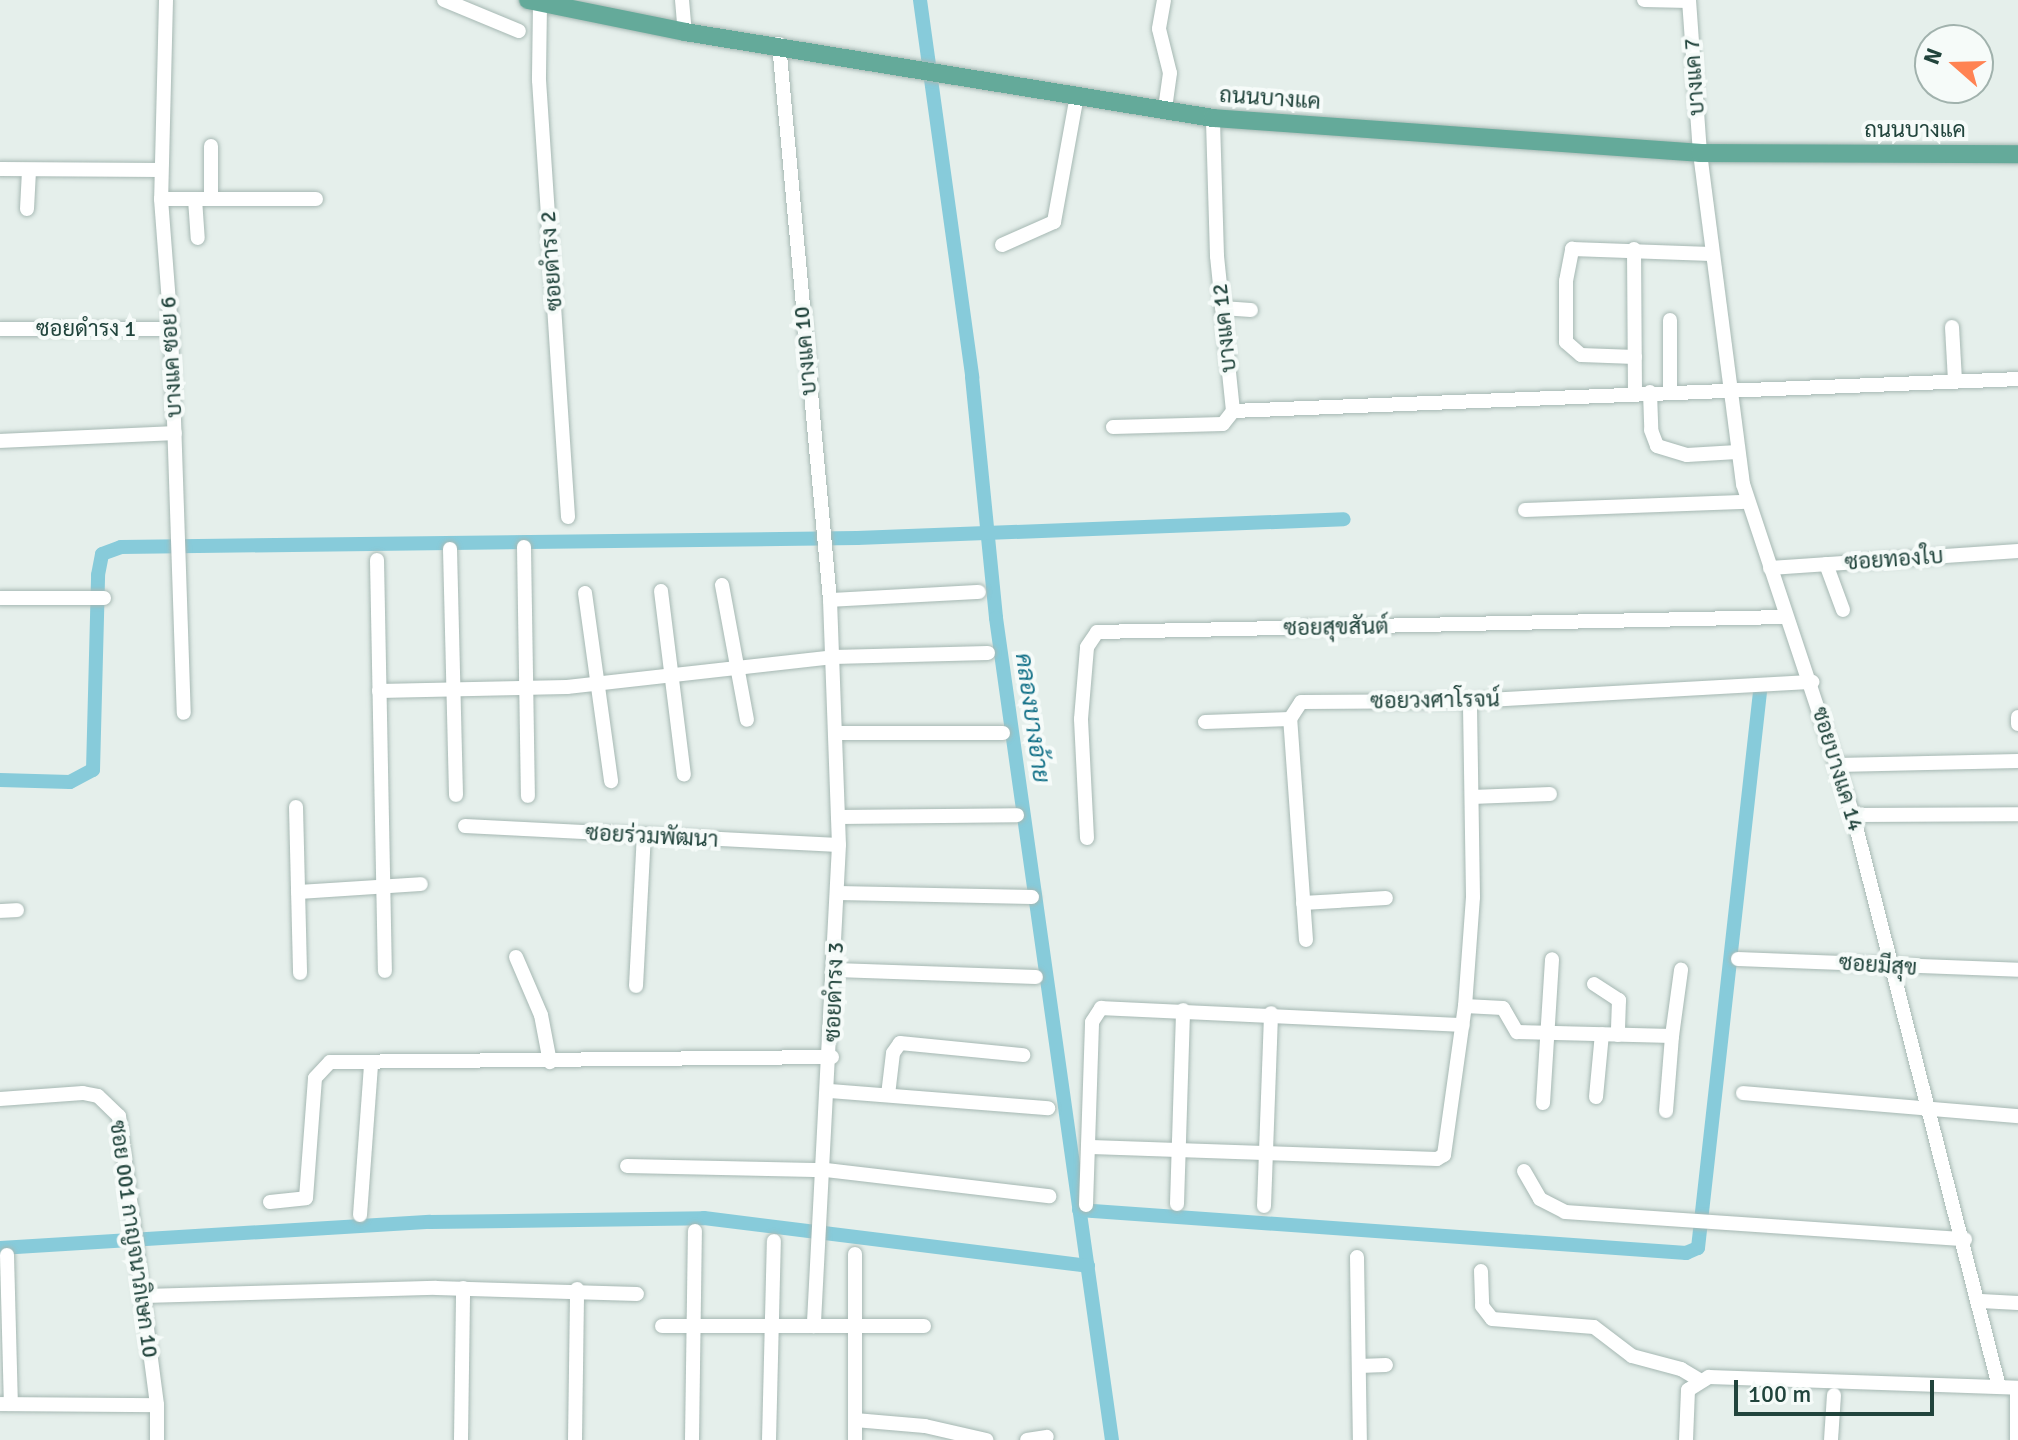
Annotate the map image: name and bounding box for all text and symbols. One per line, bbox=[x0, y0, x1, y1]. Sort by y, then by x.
north arrow bbox=[1914, 24, 1994, 104]
street label: บางแค 7 bbox=[1678, 37, 1710, 117]
text: N bbox=[1918, 44, 1948, 68]
street label: ถนนบางแค bbox=[1218, 81, 1322, 115]
street label: ถนนบางแค bbox=[1864, 117, 1966, 143]
street label: ซอยดำรง 2 bbox=[534, 210, 568, 312]
street label: บางแค 12 bbox=[1206, 282, 1242, 374]
street label: บางแค ซอย 6 bbox=[155, 296, 187, 418]
street label: บางแค 10 bbox=[788, 305, 822, 397]
street label: ซอยดำรง 1 bbox=[36, 316, 136, 342]
street label: ซอยทองใบ bbox=[1844, 542, 1944, 576]
street label: ซอยสุขสันต์ bbox=[1283, 613, 1389, 641]
water label: คลองบางอ้าย bbox=[1009, 651, 1055, 785]
street label: ซอยวงศาโรจน์ bbox=[1370, 686, 1500, 714]
street label: ซอยบางแค 14 bbox=[1807, 704, 1869, 834]
street label: ซอยร่วมพัฒนา bbox=[585, 819, 719, 853]
street label: ซอยดำรง 3 bbox=[819, 942, 849, 1042]
street label: ซอยมีสุข bbox=[1838, 949, 1918, 981]
street label: ซอย 001 กาญจนาภิเษก 10 bbox=[104, 1119, 164, 1359]
scale bar bbox=[1738, 1364, 1938, 1414]
text: 100 m bbox=[1748, 1379, 1811, 1409]

